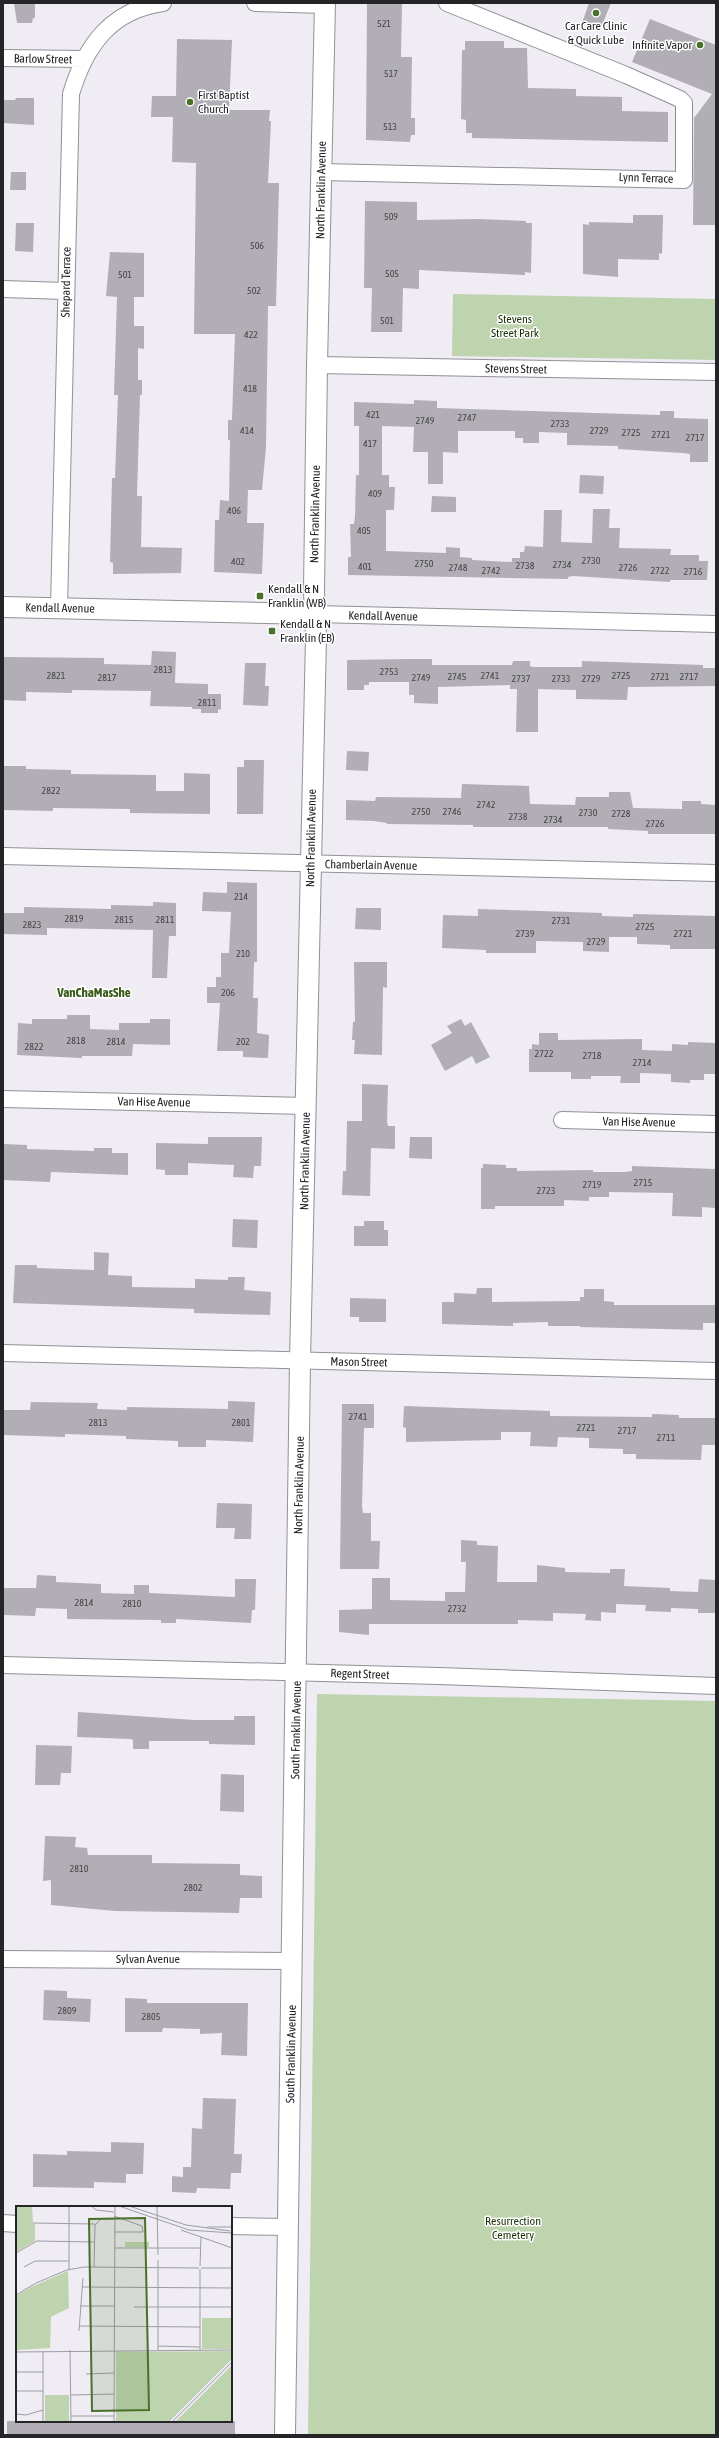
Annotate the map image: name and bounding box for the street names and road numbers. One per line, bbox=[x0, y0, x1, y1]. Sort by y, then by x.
street label: Barlow Street bbox=[14, 51, 73, 67]
street label: North Franklin Avenue bbox=[313, 141, 329, 239]
street label: Lynn Terrace bbox=[618, 170, 674, 186]
street label: Shepard Terrace bbox=[58, 247, 74, 317]
street label: Stevens Street bbox=[485, 361, 548, 377]
street label: North Franklin Avenue bbox=[307, 465, 323, 563]
street label: Kendall Avenue bbox=[25, 600, 95, 616]
street label: Kendall Avenue bbox=[348, 608, 418, 624]
street label: North Franklin Avenue bbox=[303, 789, 319, 887]
street label: Chamberlain Avenue bbox=[325, 857, 417, 873]
street label: Van Hise Avenue bbox=[117, 1094, 191, 1110]
street label: North Franklin Avenue bbox=[297, 1112, 313, 1210]
street label: Van Hise Avenue bbox=[602, 1114, 676, 1130]
street label: Mason Street bbox=[330, 1355, 388, 1370]
street label: North Franklin Avenue bbox=[291, 1436, 307, 1534]
street label: Regent Street bbox=[330, 1666, 390, 1682]
street label: South Franklin Avenue bbox=[288, 1681, 304, 1779]
street label: Sylvan Avenue bbox=[116, 1952, 180, 1966]
street label: South Franklin Avenue bbox=[283, 2005, 299, 2103]

